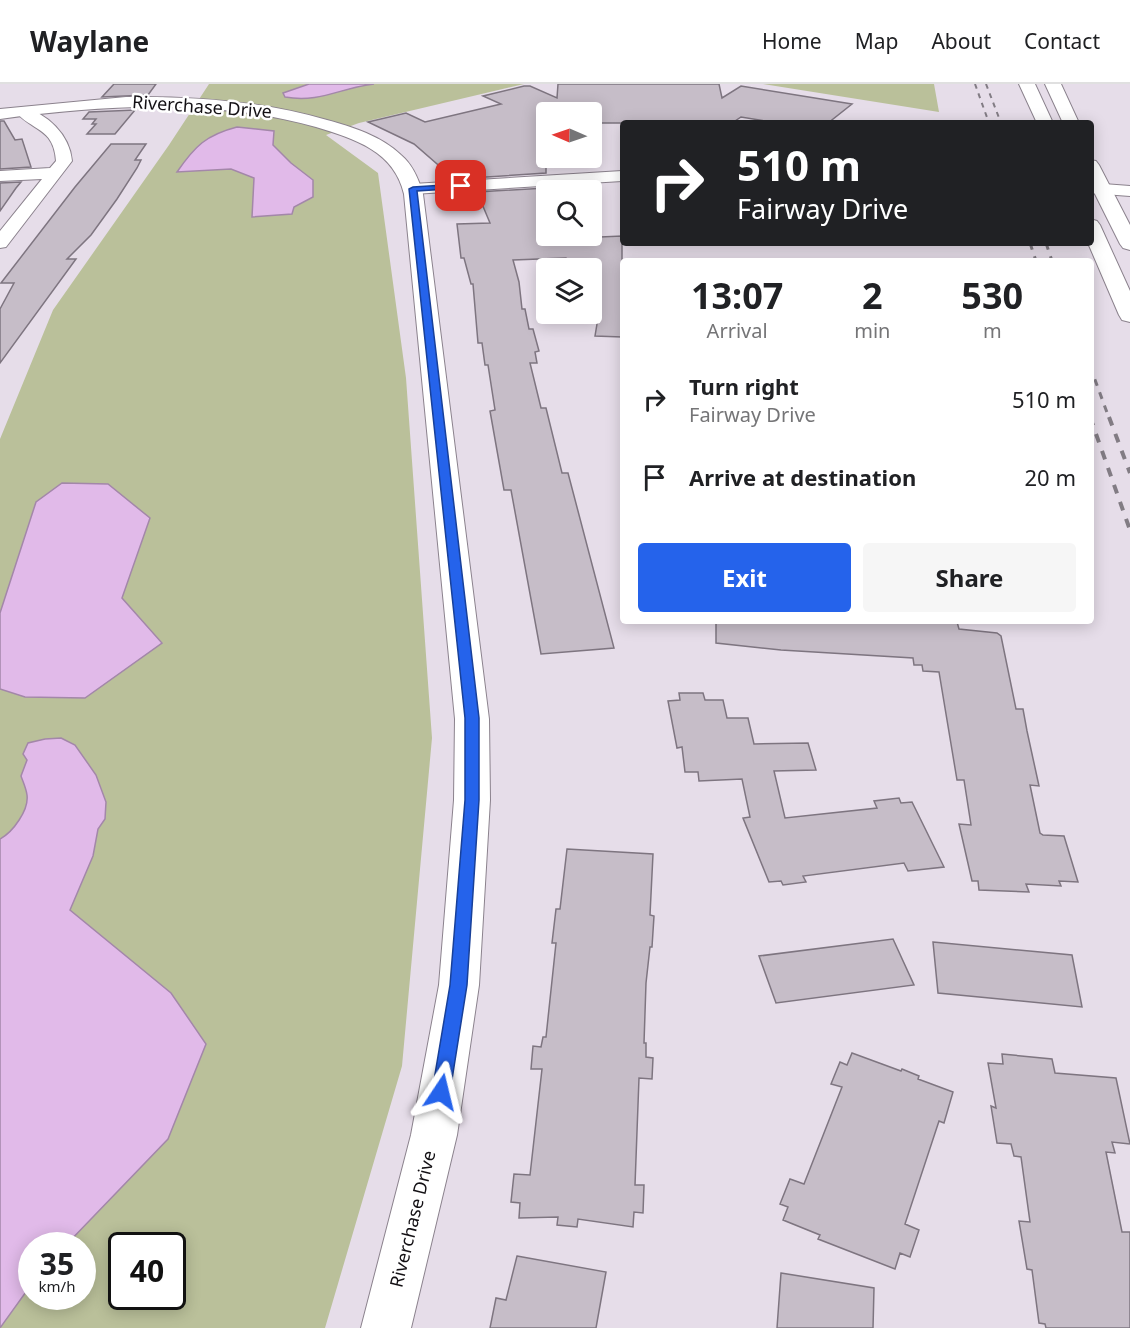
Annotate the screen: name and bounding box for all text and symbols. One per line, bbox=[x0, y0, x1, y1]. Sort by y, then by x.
text: Waylane bbox=[30, 22, 149, 60]
text: Home bbox=[762, 27, 822, 55]
text: Map bbox=[855, 27, 898, 55]
text: About bbox=[931, 27, 991, 55]
text: Contact bbox=[1024, 27, 1100, 55]
street label: Riverchase Drive bbox=[131, 89, 273, 123]
north arrow bbox=[536, 102, 602, 168]
map controls bbox=[536, 102, 602, 324]
text: 510 m bbox=[737, 136, 861, 193]
icon: right bbox=[638, 144, 716, 222]
pin bbox=[435, 160, 486, 211]
icon: arrive bbox=[444, 169, 477, 202]
button: search bbox=[536, 180, 602, 246]
text: Fairway Drive bbox=[737, 190, 908, 227]
button: layers bbox=[536, 258, 602, 324]
text: 13:07 bbox=[691, 271, 783, 320]
text: 2 bbox=[862, 271, 883, 320]
text: 530 bbox=[961, 271, 1023, 320]
text: Arrival bbox=[707, 317, 768, 344]
text: min bbox=[854, 317, 890, 344]
text: m bbox=[983, 317, 1002, 344]
text: Turn right bbox=[689, 371, 799, 401]
icon: right bbox=[638, 383, 671, 416]
text: 510 m bbox=[1012, 384, 1076, 414]
text: Fairway Drive bbox=[689, 401, 816, 428]
icon: arrive bbox=[638, 461, 671, 494]
text: Arrive at destination bbox=[689, 462, 916, 492]
text: 20 m bbox=[1025, 462, 1076, 492]
button: Exit bbox=[638, 543, 851, 612]
button: Share bbox=[863, 543, 1076, 612]
position arrow bbox=[409, 1060, 473, 1124]
street label: Riverchase Drive bbox=[383, 1148, 441, 1290]
speed limit sign: 40 bbox=[108, 1232, 186, 1310]
text: 35 bbox=[40, 1243, 74, 1284]
text: km/h bbox=[39, 1276, 75, 1296]

